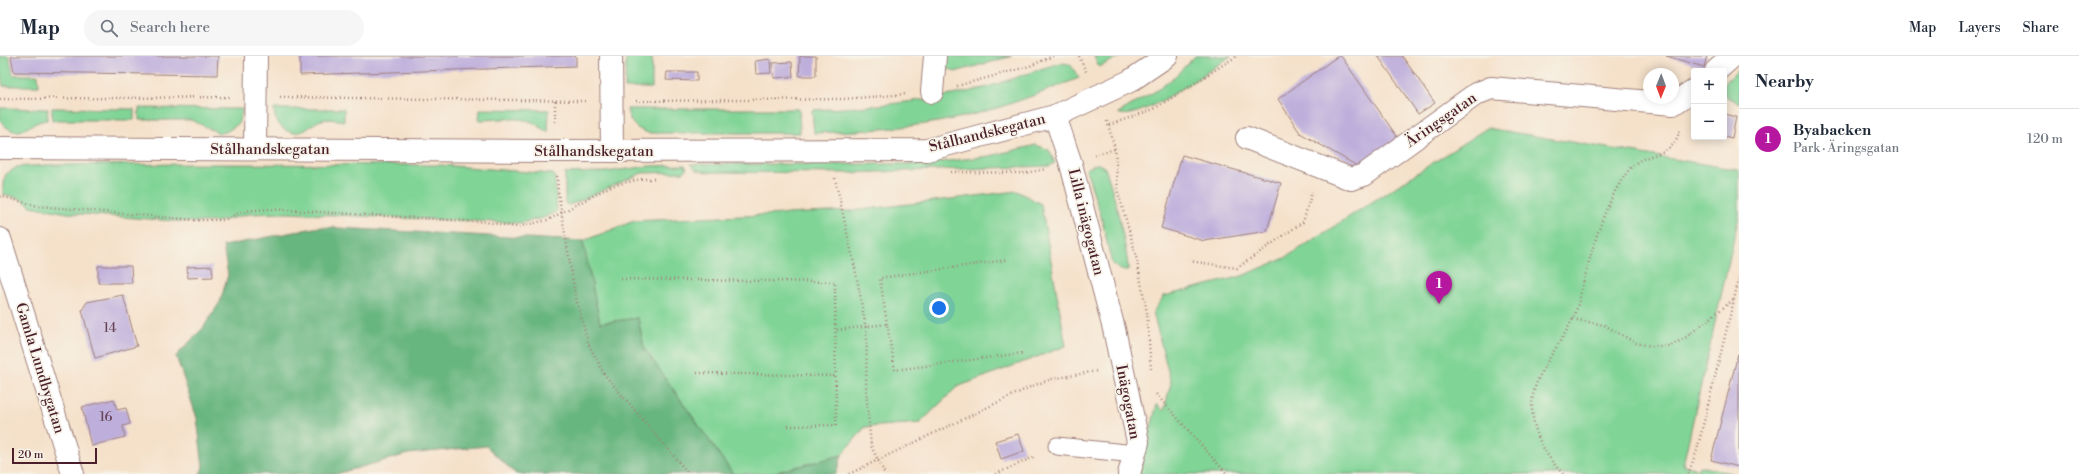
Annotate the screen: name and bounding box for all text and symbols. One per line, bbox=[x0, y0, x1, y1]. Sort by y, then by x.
search box bbox=[84, 10, 364, 46]
text: Map bbox=[20, 16, 60, 40]
icon: search bbox=[98, 17, 120, 39]
text: Search here bbox=[130, 18, 210, 37]
text: Map bbox=[1909, 19, 1936, 37]
text: Layers bbox=[1958, 19, 2001, 37]
text: Share bbox=[2023, 19, 2059, 37]
north arrow bbox=[1643, 68, 1679, 104]
map controls bbox=[1691, 68, 1727, 140]
button: + bbox=[1691, 68, 1727, 104]
text: Nearby bbox=[1755, 71, 1814, 93]
street label: Äringsgatan bbox=[1401, 88, 1480, 152]
button: − bbox=[1691, 104, 1727, 140]
street label: Stålhandskegatan bbox=[927, 109, 1047, 157]
text: Byabacken bbox=[1793, 121, 1871, 140]
text: 1 bbox=[1765, 131, 1771, 147]
text: 120 m bbox=[2027, 131, 2063, 147]
street label: Stålhandskegatan bbox=[210, 140, 330, 159]
text: Park · Äringsgatan bbox=[1793, 140, 1899, 156]
street label: Stålhandskegatan bbox=[534, 142, 654, 161]
street label: Lilla inägogatan bbox=[1064, 167, 1108, 278]
pin: 1 bbox=[1426, 271, 1452, 304]
your location bbox=[929, 298, 949, 318]
street label: Gamla Lundbygatan bbox=[11, 300, 69, 436]
house number: 14 bbox=[104, 320, 117, 336]
street label: Inägogatan bbox=[1111, 363, 1145, 441]
house number: 16 bbox=[99, 409, 113, 425]
scale bar bbox=[12, 446, 97, 465]
text: 20 m bbox=[18, 448, 43, 462]

